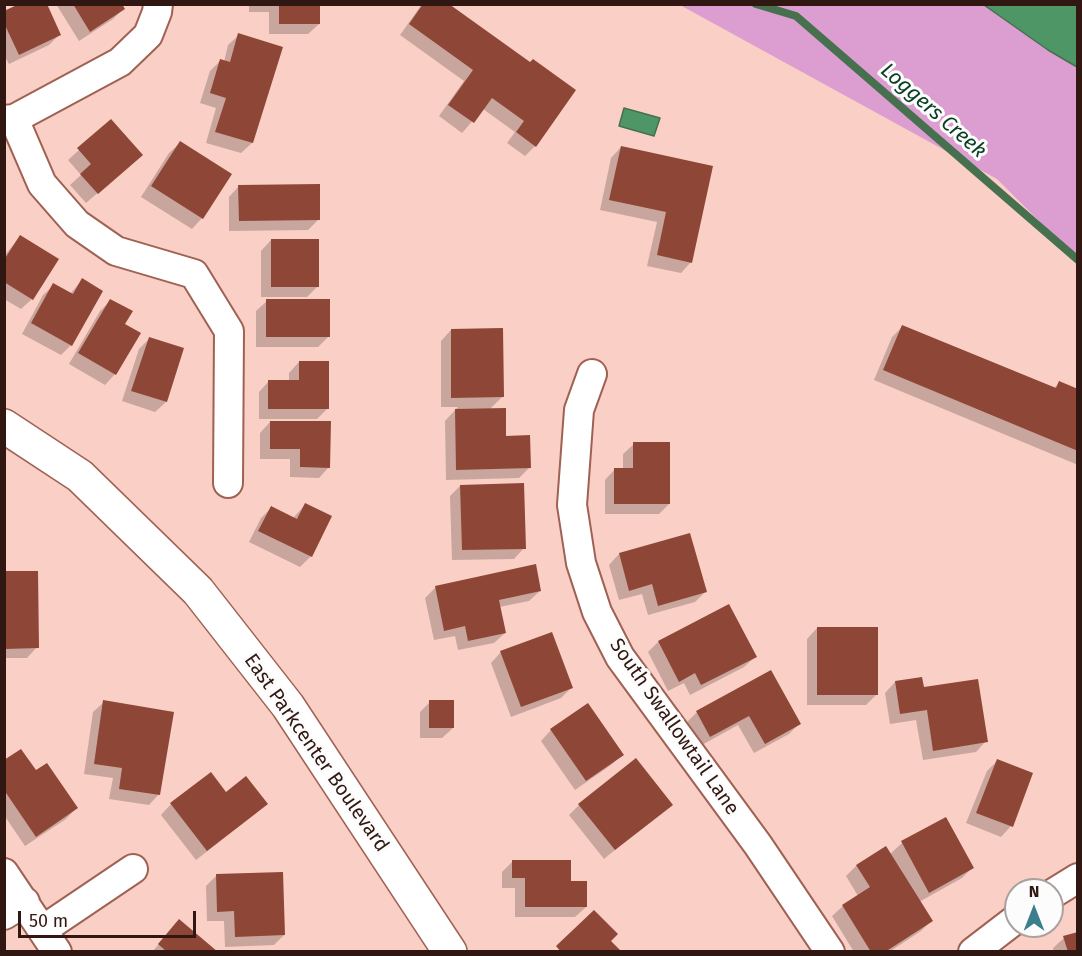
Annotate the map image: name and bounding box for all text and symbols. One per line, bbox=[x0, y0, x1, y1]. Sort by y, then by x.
water label: Loggers Creek bbox=[875, 58, 991, 164]
street label: South Swallowtail Lane bbox=[604, 634, 744, 820]
street label: East Parkcenter Boulevard bbox=[238, 649, 394, 857]
north arrow bbox=[1004, 878, 1064, 938]
text: N bbox=[1029, 882, 1039, 901]
scale bar bbox=[21, 899, 200, 937]
text: 50 m bbox=[29, 910, 68, 932]

